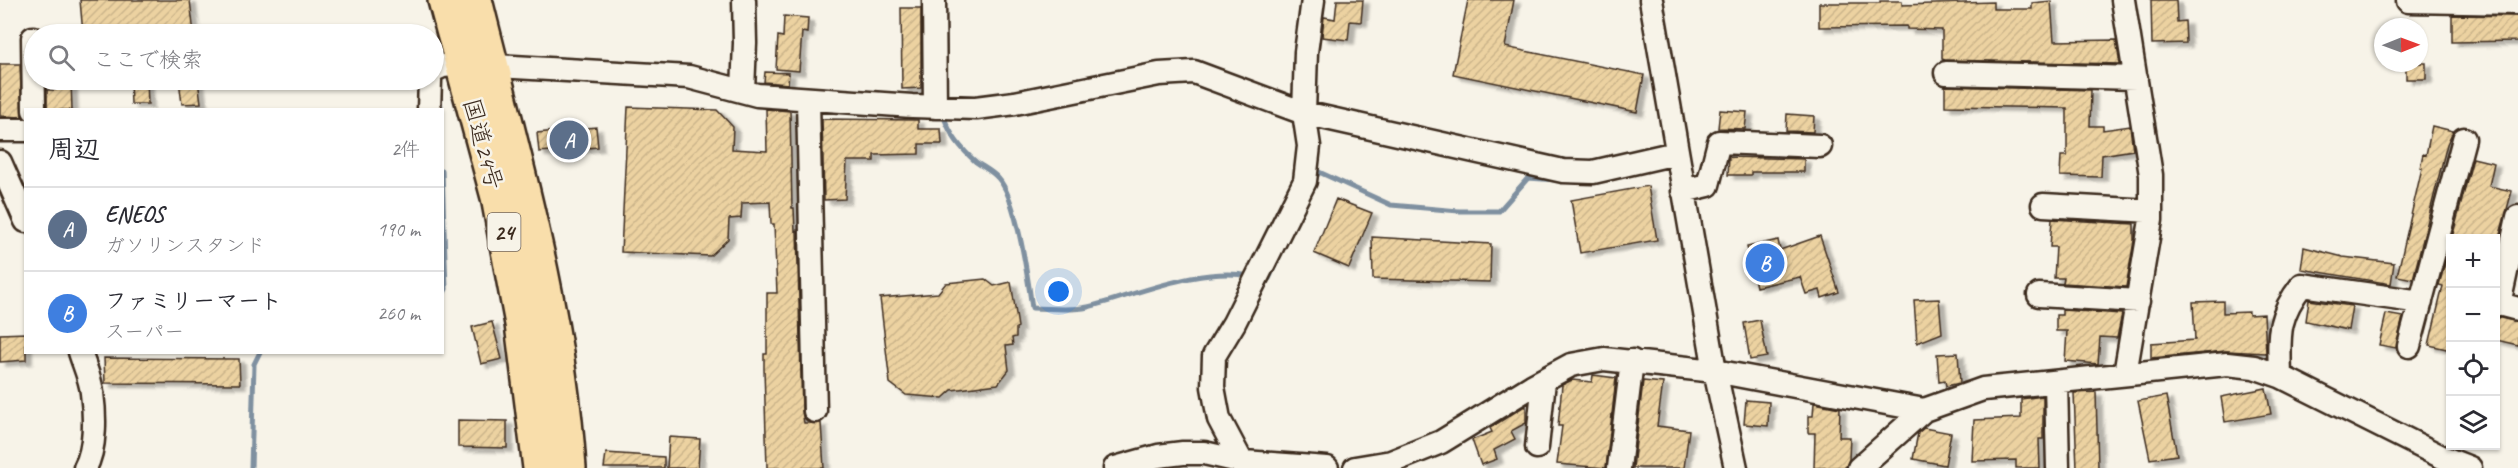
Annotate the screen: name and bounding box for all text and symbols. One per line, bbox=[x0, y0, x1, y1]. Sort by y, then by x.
north arrow bbox=[2374, 18, 2428, 72]
search box bbox=[24, 24, 444, 90]
icon: search bbox=[45, 41, 78, 74]
text: ここで検索 bbox=[93, 46, 203, 74]
street label: 国道24号 bbox=[456, 95, 510, 193]
pin: A bbox=[550, 118, 588, 162]
text: 周辺 bbox=[48, 133, 100, 166]
text: 2件 bbox=[391, 137, 420, 162]
text: ENEOS bbox=[105, 201, 164, 229]
road number: 24 bbox=[488, 213, 520, 251]
text: A bbox=[62, 217, 73, 242]
text: 190 m bbox=[377, 217, 420, 242]
text: ガソリンスタンド bbox=[105, 233, 265, 258]
map controls bbox=[2446, 234, 2500, 450]
button: + bbox=[2446, 234, 2500, 288]
pin: B bbox=[1746, 240, 1784, 286]
your location bbox=[1044, 277, 1073, 306]
text: ファミリーマート bbox=[105, 287, 282, 315]
button: − bbox=[2446, 288, 2500, 342]
text: B bbox=[62, 301, 73, 326]
text: 260 m bbox=[377, 301, 420, 326]
text: スーパー bbox=[105, 319, 184, 344]
button: locate bbox=[2446, 342, 2500, 396]
button: layers bbox=[2446, 396, 2500, 450]

